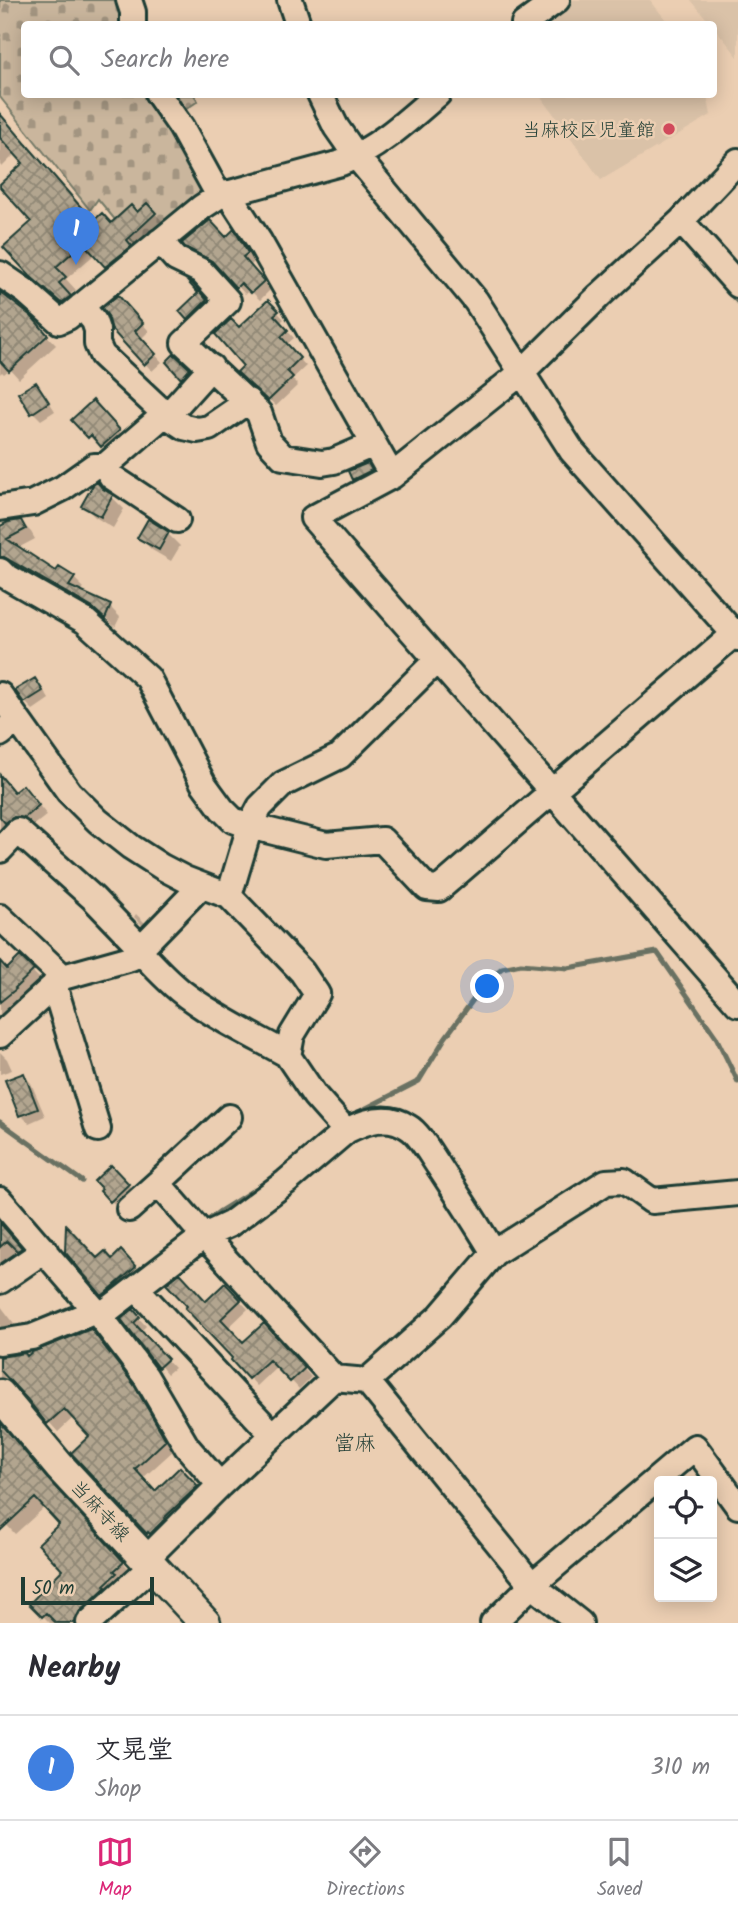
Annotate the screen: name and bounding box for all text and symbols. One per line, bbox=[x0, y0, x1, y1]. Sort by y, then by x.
search box bbox=[21, 21, 717, 98]
text: Search here bbox=[101, 39, 229, 81]
icon: search bbox=[45, 41, 83, 79]
place label: 当麻校区児童館 bbox=[522, 116, 655, 146]
marker: 当麻校区児童館 bbox=[661, 121, 677, 137]
pin: 1 bbox=[53, 207, 99, 265]
your location bbox=[470, 969, 504, 1003]
district label: 當麻 bbox=[334, 1428, 376, 1461]
street label: 当麻寺線 bbox=[63, 1473, 136, 1549]
map controls bbox=[654, 1476, 717, 1602]
button: locate bbox=[654, 1476, 717, 1539]
button: layers bbox=[654, 1539, 717, 1602]
scale bar bbox=[21, 1574, 154, 1606]
text: 50 m bbox=[32, 1574, 74, 1604]
text: Nearby bbox=[28, 1645, 120, 1693]
text: 文晃堂 bbox=[95, 1730, 173, 1772]
text: 1 bbox=[48, 1750, 54, 1786]
text: 310 m bbox=[651, 1750, 710, 1786]
text: Shop bbox=[95, 1772, 141, 1808]
tab: Map bbox=[96, 1833, 134, 1905]
tab: Directions bbox=[326, 1833, 405, 1905]
tab: Saved bbox=[597, 1833, 642, 1905]

